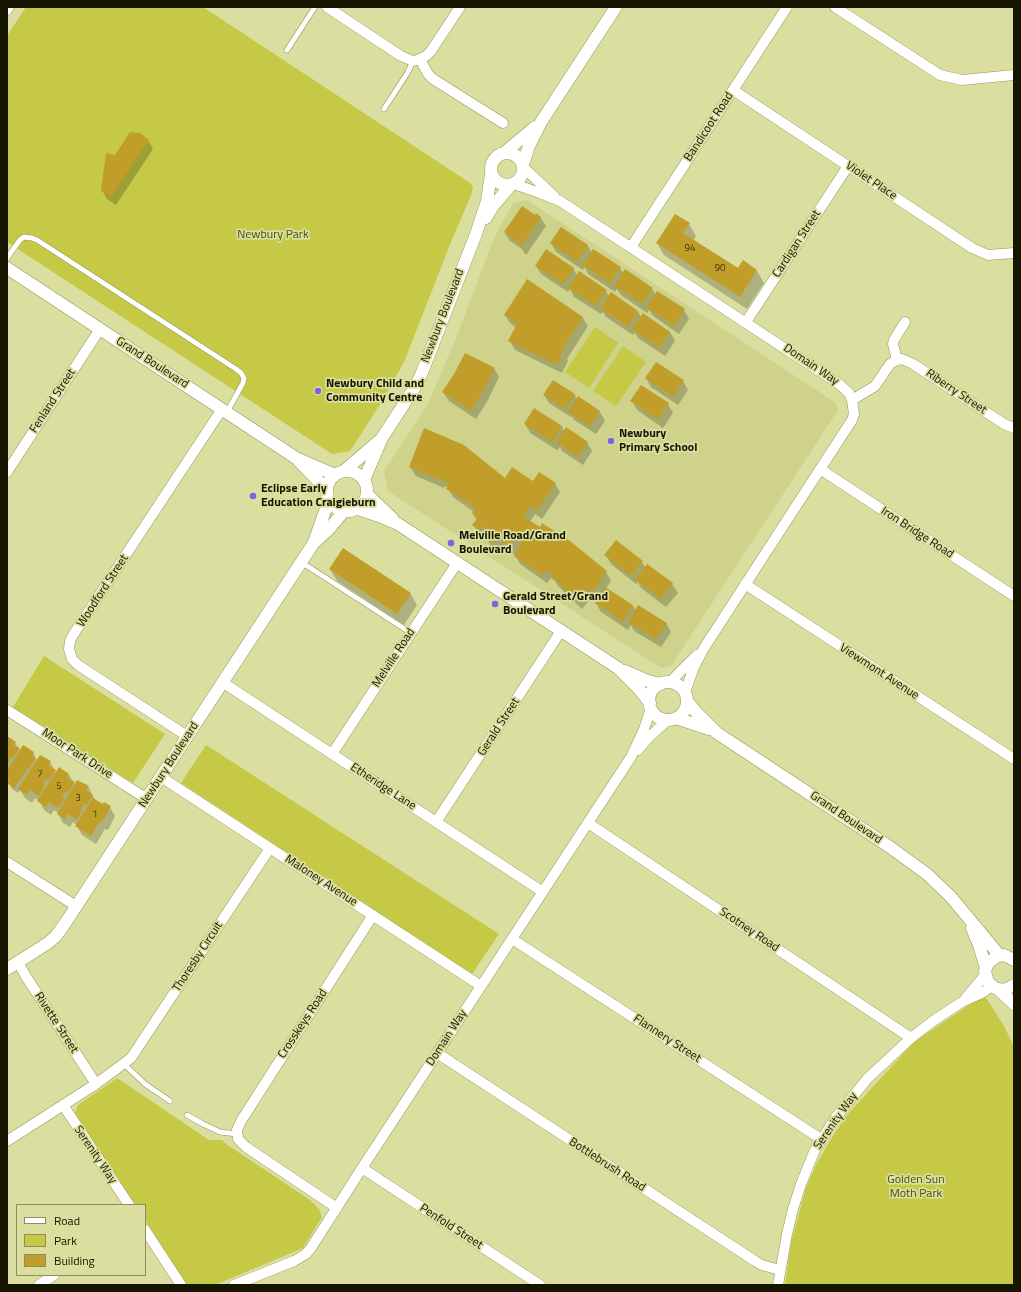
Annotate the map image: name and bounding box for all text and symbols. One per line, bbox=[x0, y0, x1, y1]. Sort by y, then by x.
street label: Bandicoot Road bbox=[681, 90, 737, 164]
street label: Violet Place bbox=[843, 159, 899, 203]
street label: Cardigan Street bbox=[770, 207, 824, 281]
park label: Newbury Park bbox=[237, 228, 309, 242]
house number: 94 bbox=[684, 243, 696, 255]
house number: 90 bbox=[714, 263, 726, 275]
street label: Newbury Boulevard bbox=[418, 267, 468, 365]
street label: Grand Boulevard bbox=[113, 334, 191, 392]
street label: Domain Way bbox=[780, 341, 842, 389]
street label: Fenland Street bbox=[27, 366, 79, 436]
street label: Riberry Street bbox=[923, 366, 989, 418]
place label: Newbury Child and Community Centre bbox=[326, 377, 424, 405]
marker: Newbury Child and Community Centre bbox=[313, 386, 323, 396]
place label: Newbury Primary School bbox=[619, 427, 697, 455]
marker: Newbury Primary School bbox=[606, 436, 616, 446]
place label: Eclipse Early Education Craigieburn bbox=[261, 482, 376, 510]
marker: Eclipse Early Education Craigieburn bbox=[248, 491, 258, 501]
street label: Iron Bridge Road bbox=[878, 504, 956, 562]
place label: Melville Road/Grand Boulevard bbox=[459, 529, 566, 557]
marker: Melville Road/Grand Boulevard bbox=[446, 538, 456, 548]
street label: Woodford Street bbox=[74, 552, 132, 630]
place label: Gerald Street/Grand Boulevard bbox=[503, 590, 608, 618]
marker: Gerald Street/Grand Boulevard bbox=[490, 599, 500, 609]
street label: Melville Road bbox=[370, 626, 418, 690]
street label: Viewmont Avenue bbox=[837, 641, 921, 703]
street label: Gerald Street bbox=[475, 695, 523, 759]
street label: Newbury Boulevard bbox=[136, 719, 202, 811]
street label: Moor Park Drive bbox=[39, 726, 115, 782]
street label: Etheridge Lane bbox=[347, 760, 419, 814]
house number: 7 bbox=[37, 769, 43, 781]
house number: 5 bbox=[56, 781, 62, 793]
street label: Grand Boulevard bbox=[807, 789, 885, 847]
house number: 3 bbox=[75, 793, 81, 805]
house number: 1 bbox=[92, 809, 98, 821]
street label: Maloney Avenue bbox=[282, 852, 360, 910]
street label: Scotney Road bbox=[716, 905, 782, 955]
street label: Thoresby Circuit bbox=[170, 919, 226, 995]
street label: Crosskeys Road bbox=[275, 987, 331, 1061]
street label: Rivette Street bbox=[31, 990, 81, 1056]
street label: Domain Way bbox=[424, 1007, 470, 1069]
street label: Flannery Street bbox=[631, 1012, 703, 1066]
street label: Serenity Way bbox=[811, 1090, 861, 1152]
street label: Serenity Way bbox=[70, 1123, 120, 1187]
street label: Bottlebrush Road bbox=[566, 1135, 648, 1195]
park label: Golden Sun Moth Park bbox=[887, 1173, 945, 1201]
street label: Penfold Street bbox=[417, 1201, 485, 1253]
legend bbox=[16, 1204, 146, 1276]
text: Road bbox=[54, 1211, 80, 1230]
text: Park bbox=[54, 1231, 77, 1250]
text: Building bbox=[54, 1251, 95, 1270]

